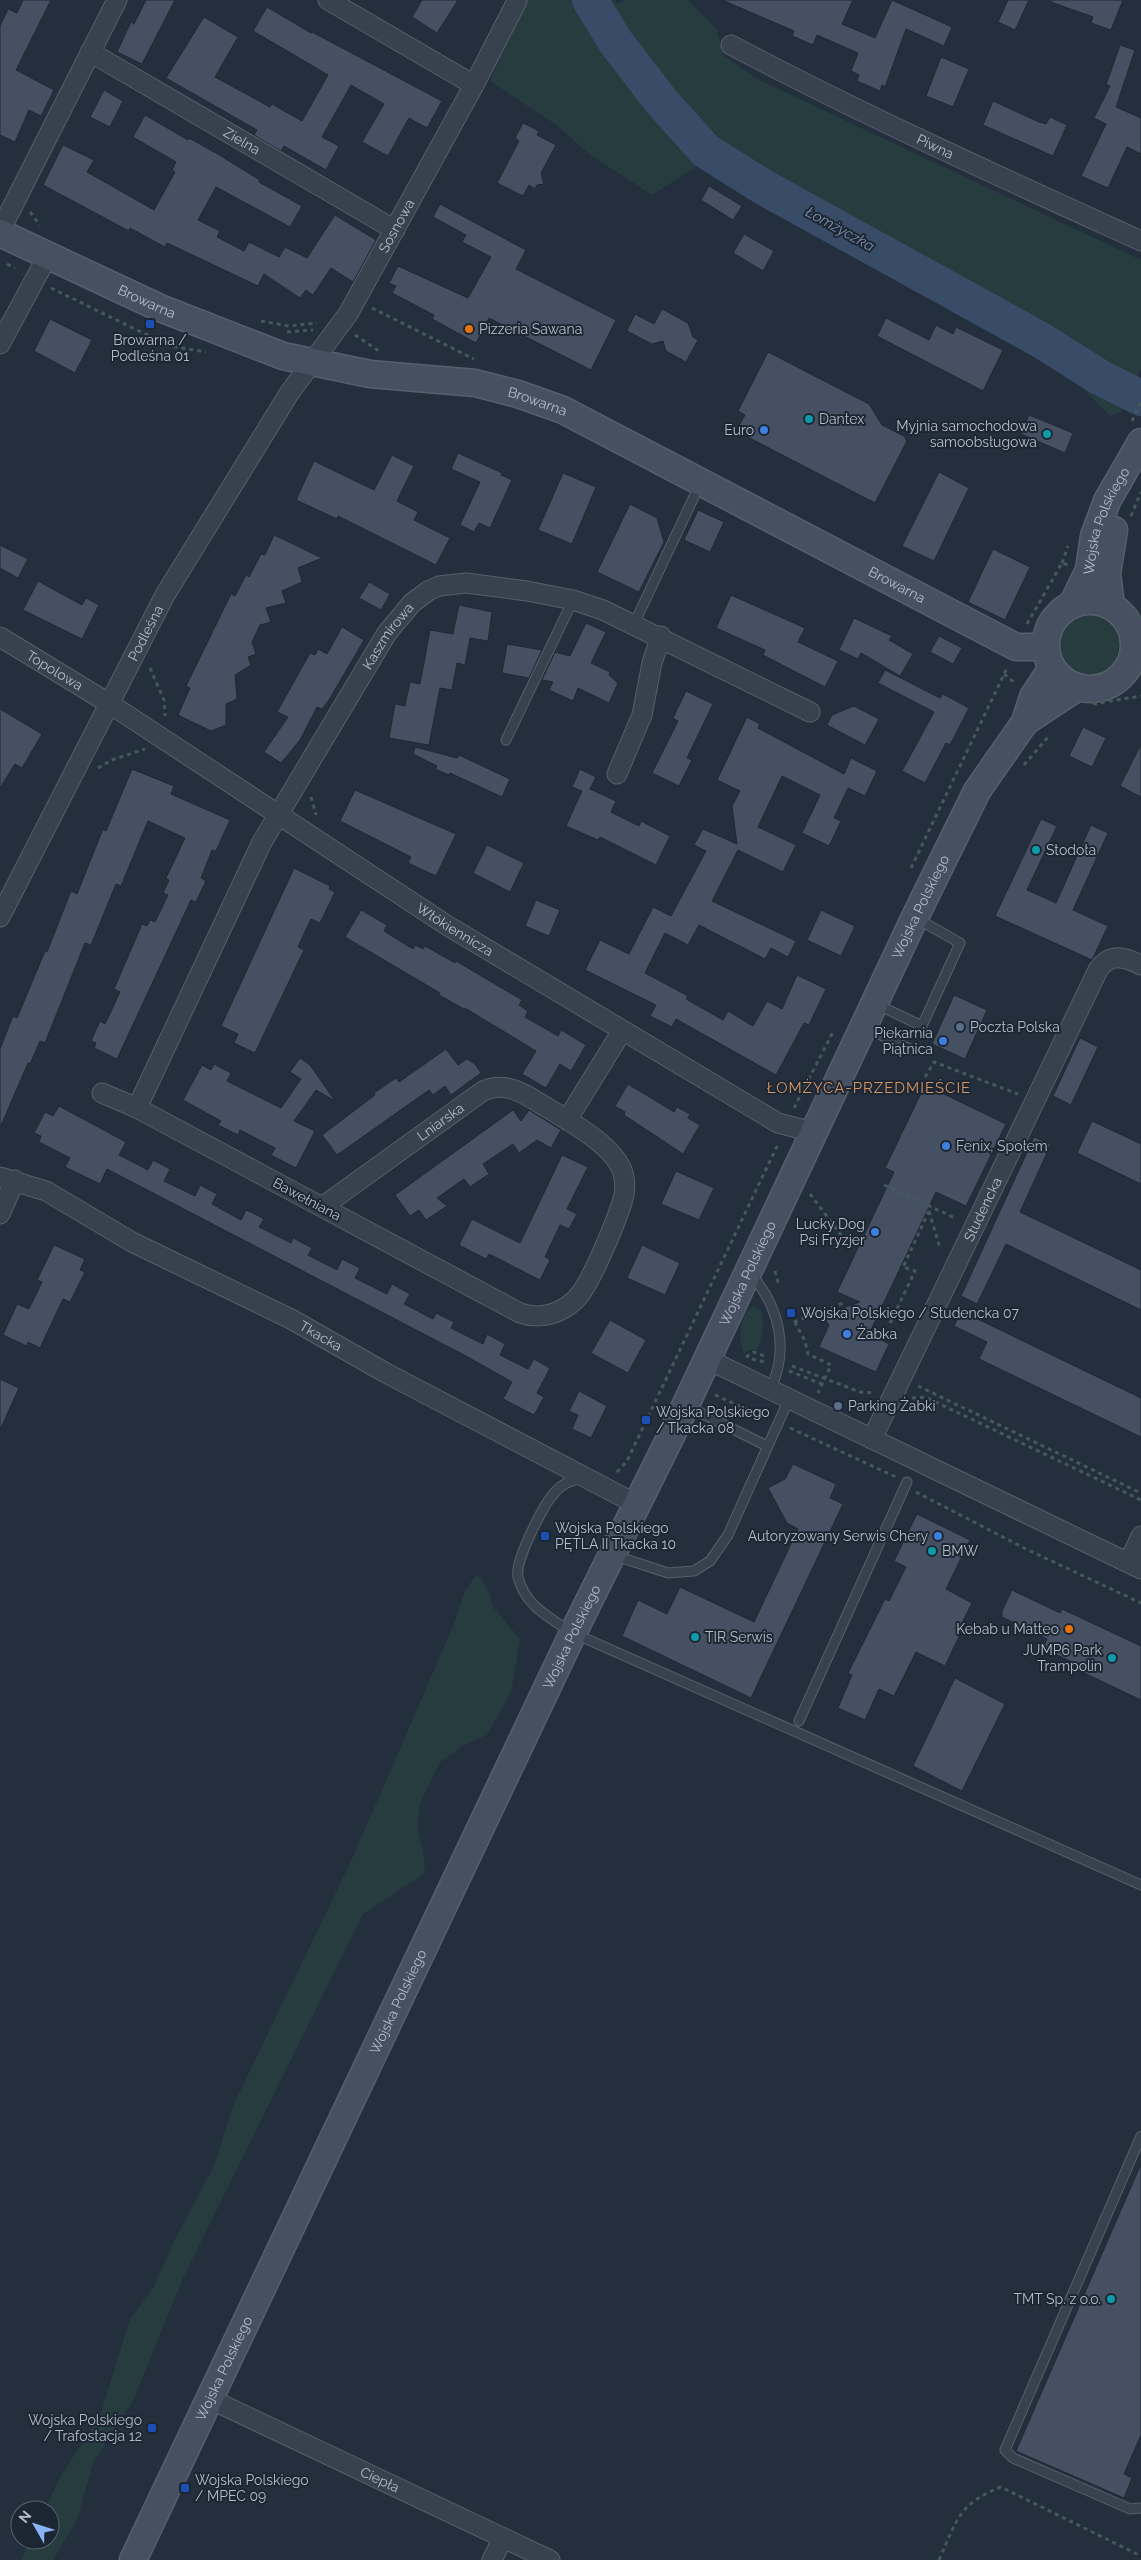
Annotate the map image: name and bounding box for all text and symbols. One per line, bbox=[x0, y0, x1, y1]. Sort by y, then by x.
street label: Zielna bbox=[221, 124, 263, 158]
street label: Piwna bbox=[914, 131, 956, 162]
street label: Sosnowa bbox=[375, 196, 418, 255]
water label: Łomżyczka bbox=[802, 203, 878, 255]
street label: Browarna bbox=[115, 281, 178, 321]
marker: Browarna / Podleśna 01 bbox=[144, 318, 156, 330]
place label: Pizzeria Sawana bbox=[479, 321, 582, 337]
marker: Pizzeria Sawana bbox=[463, 323, 475, 335]
place label: Browarna / Podleśna 01 bbox=[111, 332, 189, 364]
street label: Browarna bbox=[506, 384, 569, 419]
place label: Dantex bbox=[819, 411, 864, 427]
marker: Dantex bbox=[803, 413, 815, 425]
place label: Myjnia samochodowa samoobsługowa bbox=[896, 418, 1037, 450]
place label: Euro bbox=[724, 422, 754, 438]
marker: Euro bbox=[758, 424, 770, 436]
marker: Myjnia samochodowa samoobsługowa bbox=[1041, 428, 1053, 440]
street label: Wojska Polskiego bbox=[1080, 464, 1133, 576]
street label: Browarna bbox=[866, 563, 928, 606]
street label: Kaszmirowa bbox=[359, 599, 417, 672]
street label: Podleśna bbox=[125, 603, 166, 664]
street label: Topolowa bbox=[24, 647, 86, 694]
place label: Stodoła bbox=[1046, 842, 1096, 858]
marker: Stodoła bbox=[1030, 844, 1042, 856]
street label: Wojska Polskiego bbox=[888, 852, 952, 962]
street label: Włókiennicza bbox=[414, 900, 496, 959]
place label: Poczta Polska bbox=[970, 1019, 1060, 1035]
marker: Poczta Polska bbox=[954, 1021, 966, 1033]
place label: Piekarnia Piątnica bbox=[874, 1025, 933, 1057]
marker: Piekarnia Piątnica bbox=[937, 1035, 949, 1047]
district label: ŁOMŻYCA-PRZEDMIEŚCIE bbox=[767, 1078, 971, 1097]
street label: Lniarska bbox=[414, 1099, 467, 1144]
place label: Fenix, Społem bbox=[956, 1138, 1048, 1154]
marker: Fenix, Społem bbox=[940, 1140, 952, 1152]
street label: Bawełniana bbox=[270, 1174, 344, 1224]
street label: Studencka bbox=[960, 1175, 1005, 1244]
place label: Lucky Dog Psi Fryzjer bbox=[796, 1216, 865, 1248]
street label: Wojska Polskiego bbox=[716, 1218, 779, 1328]
marker: Lucky Dog Psi Fryzjer bbox=[869, 1226, 881, 1238]
place label: Wojska Polskiego / Studencka 07 bbox=[801, 1305, 1019, 1321]
marker: Wojska Polskiego / Studencka 07 bbox=[785, 1307, 797, 1319]
street label: Tkacka bbox=[297, 1318, 345, 1354]
place label: Żabka bbox=[857, 1324, 897, 1342]
marker: Żabka bbox=[841, 1328, 853, 1340]
place label: Parking Żabki bbox=[848, 1396, 936, 1414]
marker: Parking Żabki bbox=[832, 1400, 844, 1412]
place label: Wojska Polskiego / Tkacka 08 bbox=[656, 1404, 770, 1436]
marker: Wojska Polskiego / Tkacka 08 bbox=[640, 1414, 652, 1426]
place label: Wojska Polskiego PĘTLA II Tkacka 10 bbox=[555, 1520, 676, 1552]
place label: Autoryzowany Serwis Chery bbox=[748, 1528, 928, 1544]
marker: Wojska Polskiego PĘTLA II Tkacka 10 bbox=[539, 1530, 551, 1542]
marker: Autoryzowany Serwis Chery bbox=[932, 1530, 944, 1542]
place label: BMW bbox=[942, 1543, 979, 1559]
marker: BMW bbox=[926, 1545, 938, 1557]
street label: Wojska Polskiego bbox=[540, 1582, 604, 1692]
place label: Kebab u Matteo bbox=[956, 1621, 1059, 1637]
marker: Kebab u Matteo bbox=[1063, 1623, 1075, 1635]
place label: TIR Serwis bbox=[705, 1629, 773, 1645]
marker: TIR Serwis bbox=[689, 1631, 701, 1643]
place label: JUMP6 Park Trampolin bbox=[1023, 1642, 1103, 1674]
marker: JUMP6 Park Trampolin bbox=[1106, 1652, 1118, 1664]
street label: Wojska Polskiego bbox=[366, 1947, 430, 2057]
place label: TMT Sp. z o.o. bbox=[1014, 2291, 1101, 2307]
marker: TMT Sp. z o.o. bbox=[1105, 2293, 1117, 2305]
street label: Wojska Polskiego bbox=[192, 2314, 256, 2423]
place label: Wojska Polskiego / Trafostacja 12 bbox=[28, 2412, 142, 2444]
marker: Wojska Polskiego / Trafostacja 12 bbox=[146, 2422, 158, 2434]
street label: Ciepła bbox=[358, 2463, 402, 2496]
place label: Wojska Polskiego / MPEC 09 bbox=[195, 2472, 309, 2504]
marker: Wojska Polskiego / MPEC 09 bbox=[179, 2482, 191, 2494]
north arrow bbox=[10, 2500, 60, 2550]
text: N bbox=[15, 2508, 34, 2526]

